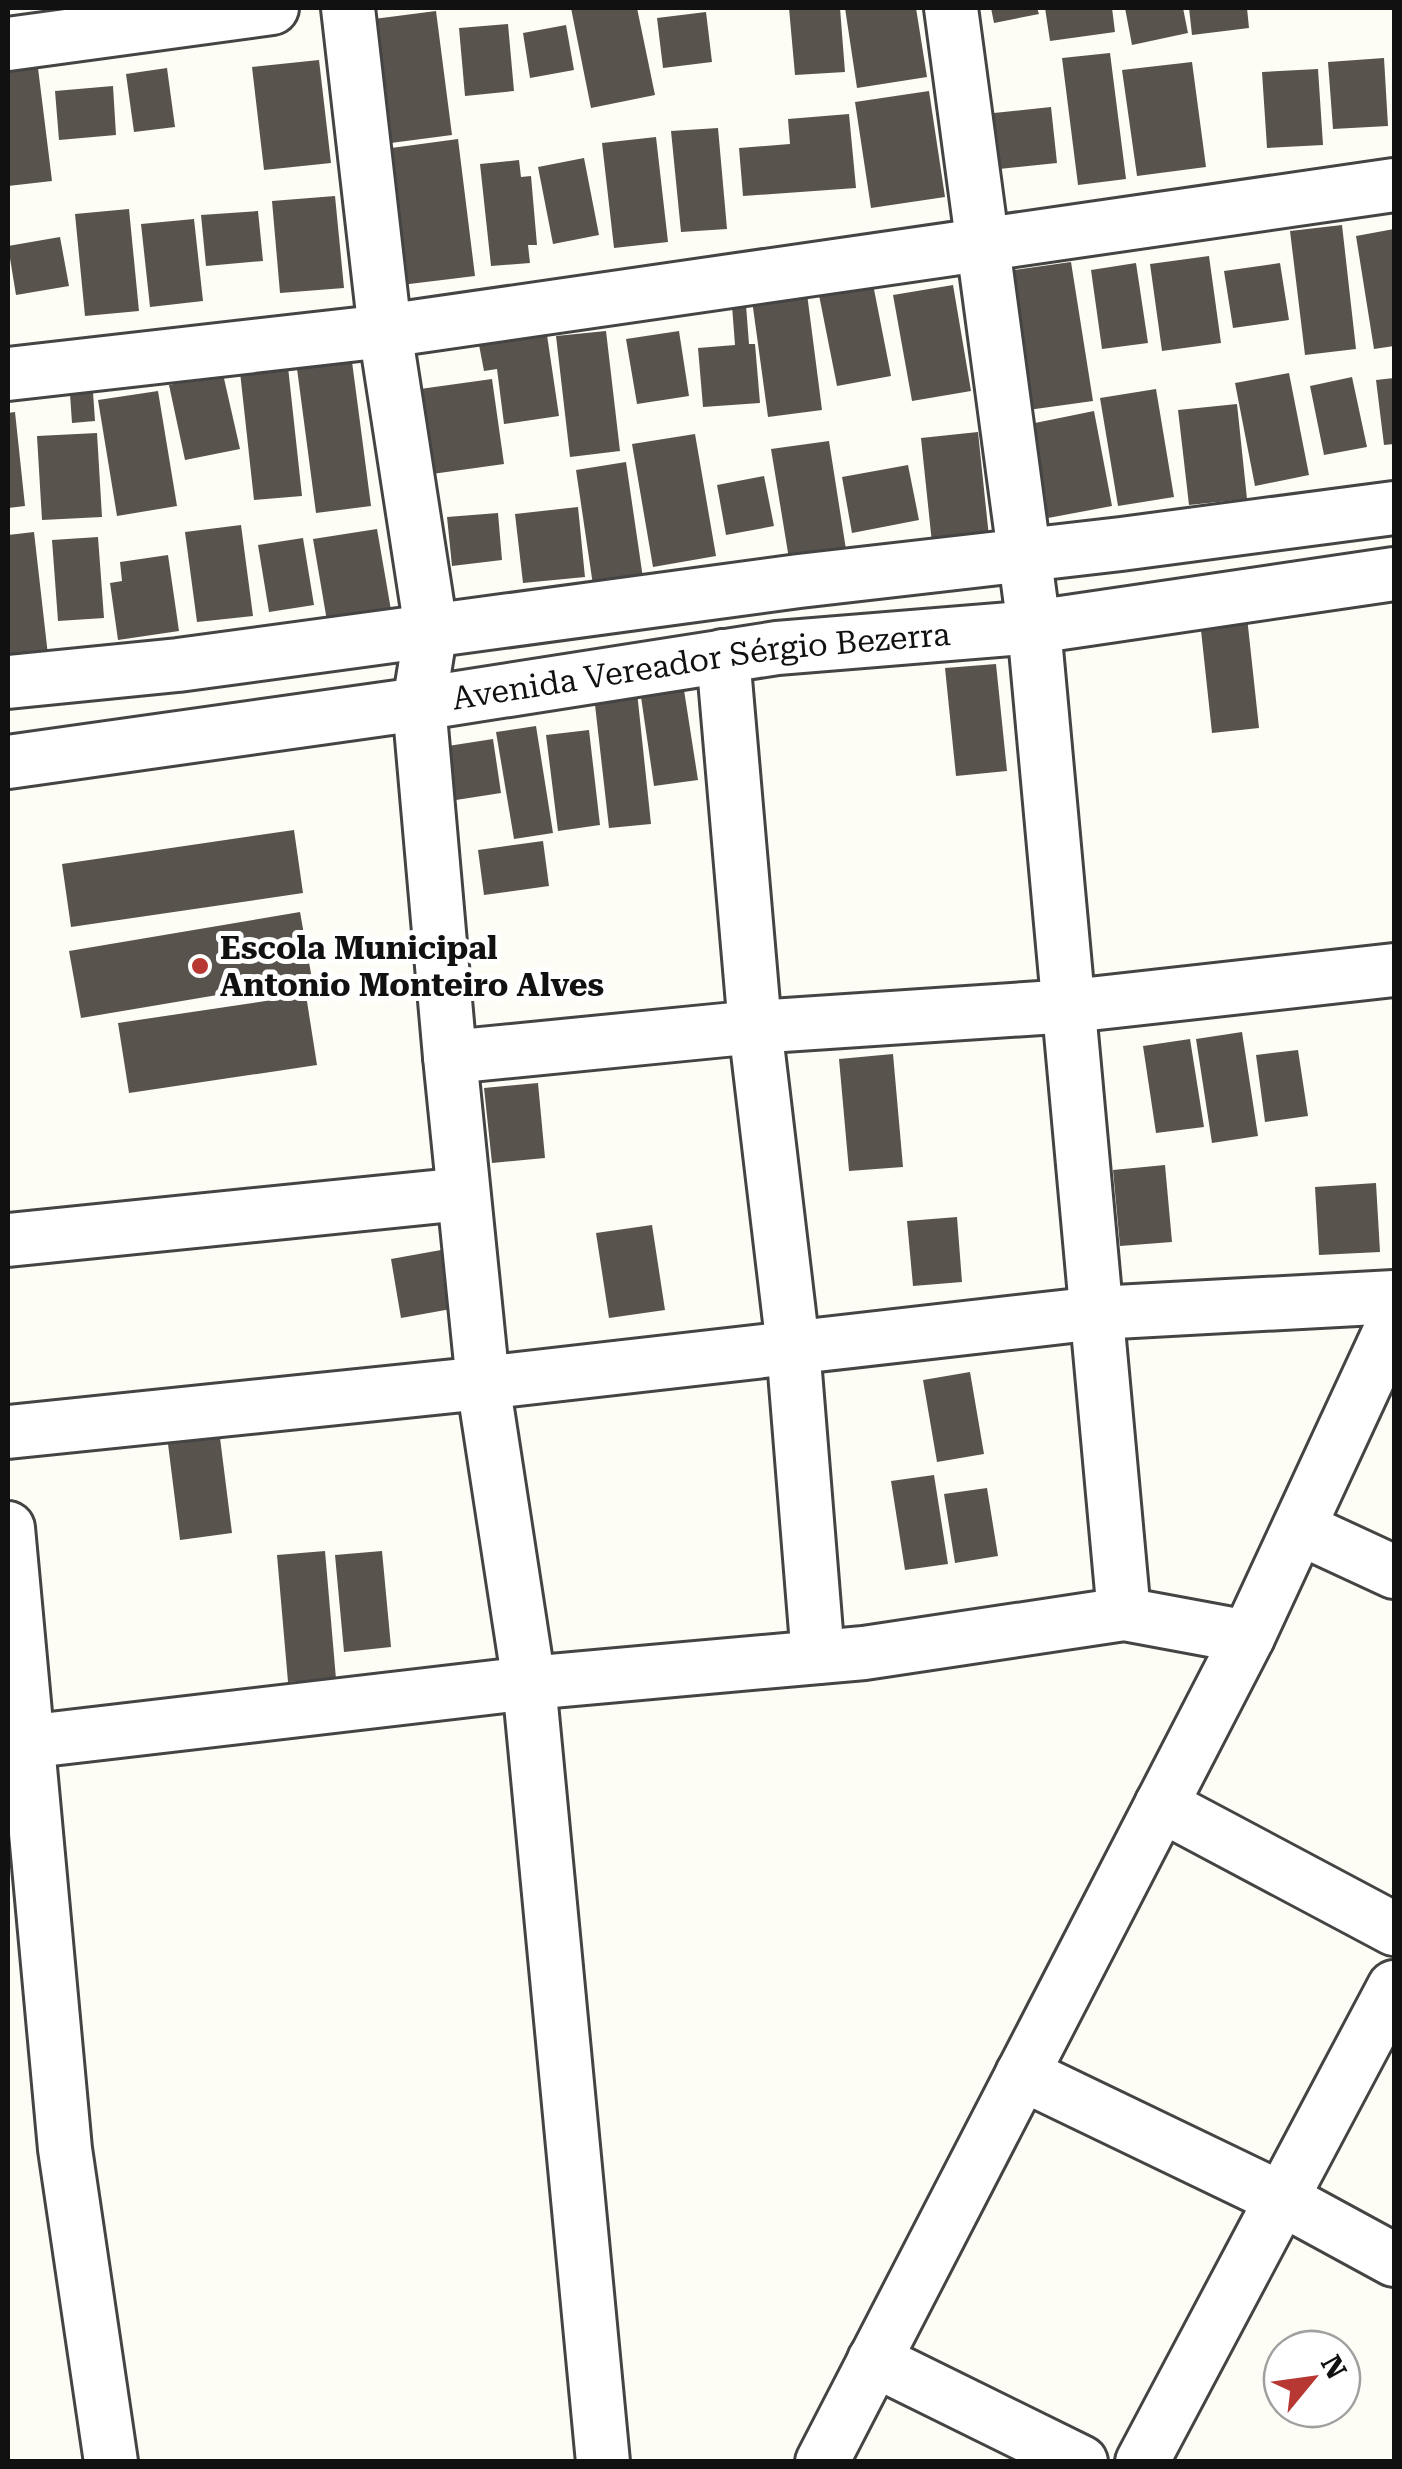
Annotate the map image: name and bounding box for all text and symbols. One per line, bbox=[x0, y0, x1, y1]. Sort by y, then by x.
street label: Avenida Vereador Sérgio Bezerra bbox=[449, 615, 952, 718]
place label: Escola Municipal Antonio Monteiro Alves bbox=[220, 929, 604, 1004]
marker: Escola Municipal Antonio Monteiro Alves bbox=[189, 955, 211, 977]
north arrow bbox=[1262, 2329, 1362, 2429]
text: N bbox=[1314, 2350, 1353, 2385]

